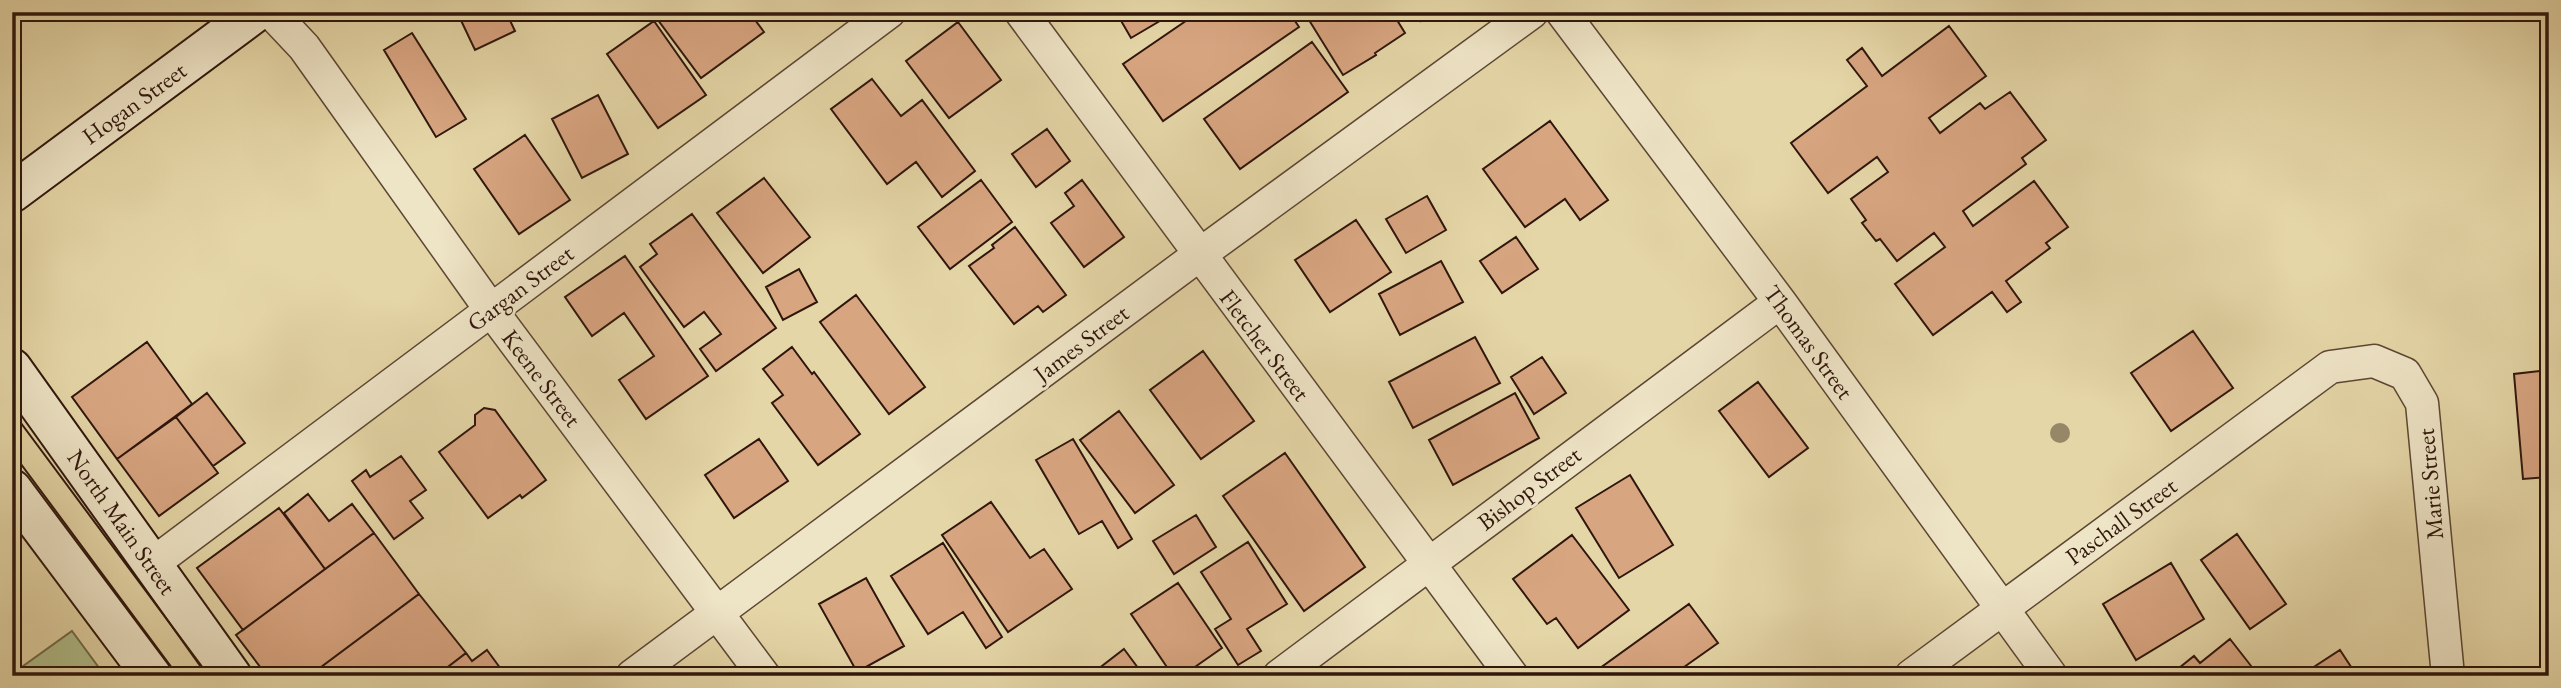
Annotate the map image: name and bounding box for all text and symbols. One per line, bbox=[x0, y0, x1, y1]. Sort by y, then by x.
street label: Hogan Street bbox=[76, 54, 193, 151]
street label: Gargan Street bbox=[461, 238, 580, 338]
street label: Thomas Street bbox=[1757, 279, 1861, 406]
street label: Fletcher Street bbox=[1213, 283, 1317, 407]
street label: James Street bbox=[1026, 297, 1135, 390]
street label: Keene Street bbox=[495, 323, 589, 433]
street label: Marie Street bbox=[2410, 427, 2450, 541]
street label: Bishop Street bbox=[1471, 439, 1587, 537]
street label: North Main Street bbox=[60, 443, 184, 601]
street label: Paschall Street bbox=[2059, 470, 2183, 572]

